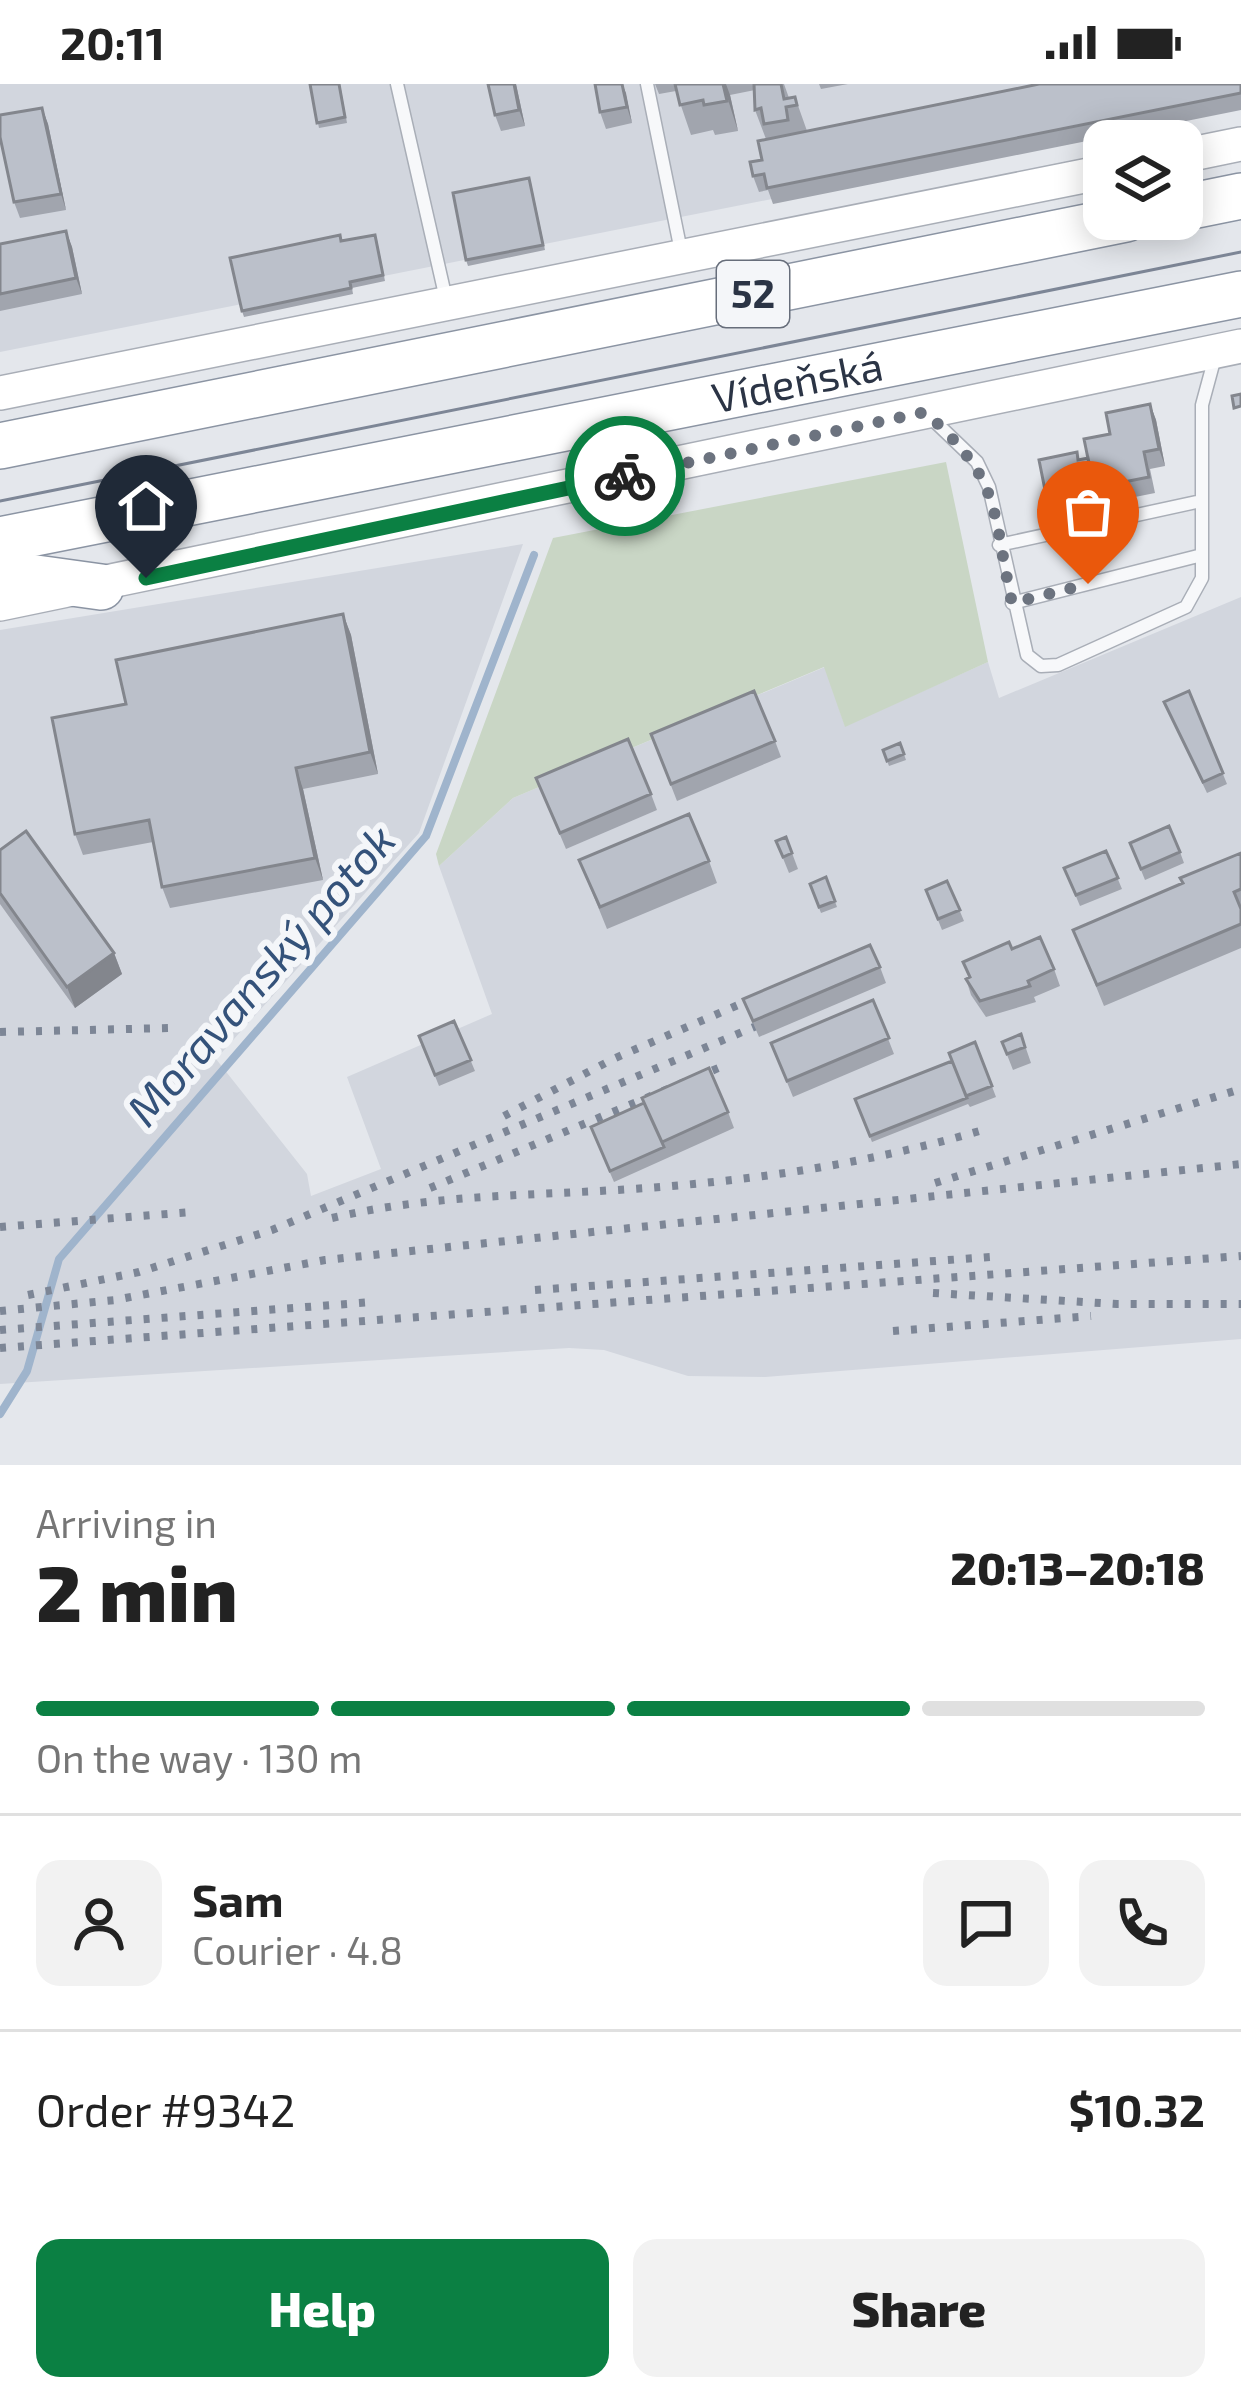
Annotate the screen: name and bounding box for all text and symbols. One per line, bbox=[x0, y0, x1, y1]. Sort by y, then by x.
text: 20:11 bbox=[60, 15, 165, 69]
map controls bbox=[1083, 120, 1203, 240]
button: layers bbox=[1083, 120, 1203, 240]
road number: 52 bbox=[717, 261, 789, 327]
street label: Vídeňská bbox=[707, 339, 887, 421]
courier bbox=[565, 416, 685, 536]
icon: bike bbox=[592, 443, 658, 509]
pin bbox=[95, 455, 197, 578]
pin bbox=[1037, 461, 1139, 584]
icon: home bbox=[113, 473, 179, 539]
icon: bag bbox=[1055, 479, 1121, 545]
water label: Moravanský potok bbox=[114, 812, 406, 1136]
text: Arriving in bbox=[36, 1499, 217, 1546]
text: 20:13–20:18 bbox=[950, 1540, 1205, 1594]
text: 2 min bbox=[36, 1544, 238, 1638]
text: On the way · 130 m bbox=[36, 1734, 362, 1781]
button: person bbox=[36, 1860, 162, 1986]
button: chat bbox=[923, 1860, 1049, 1986]
button: phone bbox=[1079, 1860, 1205, 1986]
text: Sam bbox=[192, 1872, 284, 1926]
text: Courier · 4.8 bbox=[192, 1926, 403, 1973]
text: Order #9342 bbox=[36, 2082, 295, 2136]
text: $10.32 bbox=[1068, 2082, 1205, 2136]
button: Help bbox=[36, 2239, 609, 2377]
button: Share bbox=[633, 2239, 1205, 2377]

